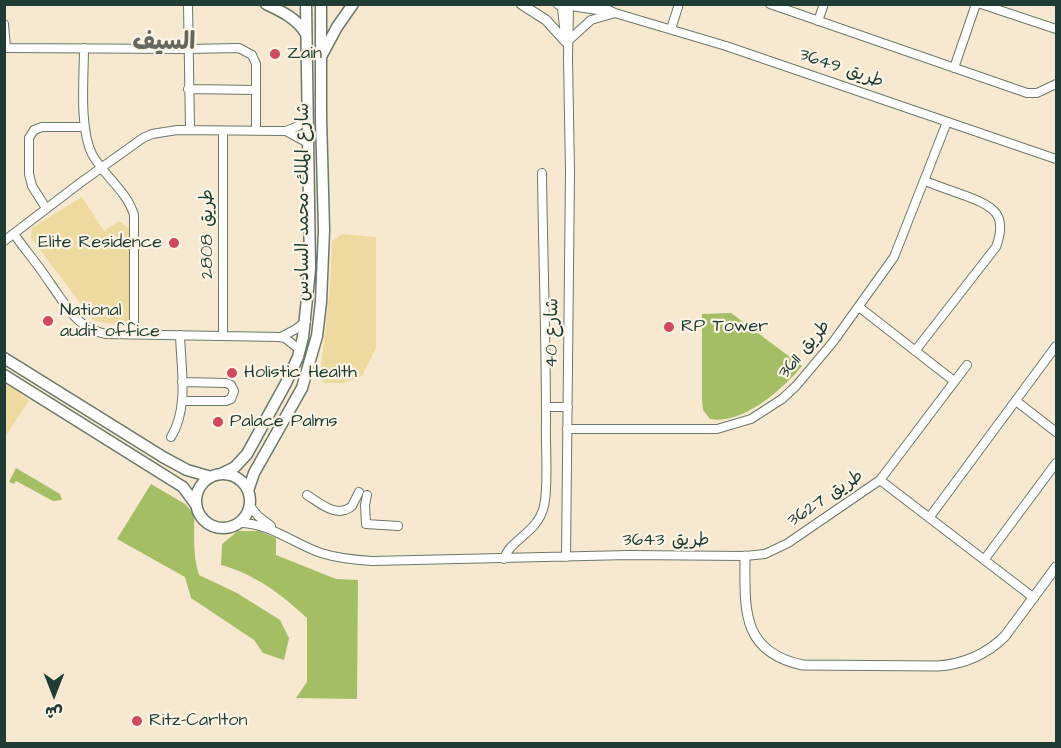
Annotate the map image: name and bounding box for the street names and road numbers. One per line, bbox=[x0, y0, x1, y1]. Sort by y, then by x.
street label: طريق 3649 bbox=[796, 44, 886, 94]
street label: شارع الملك محمد السادس bbox=[293, 103, 315, 301]
street label: طريق 2808 bbox=[197, 189, 219, 279]
street label: شارع 40 bbox=[542, 298, 564, 368]
street label: طريق 3611 bbox=[774, 316, 836, 384]
street label: طريق 3627 bbox=[784, 466, 868, 532]
street label: طريق 3643 bbox=[623, 530, 709, 552]

